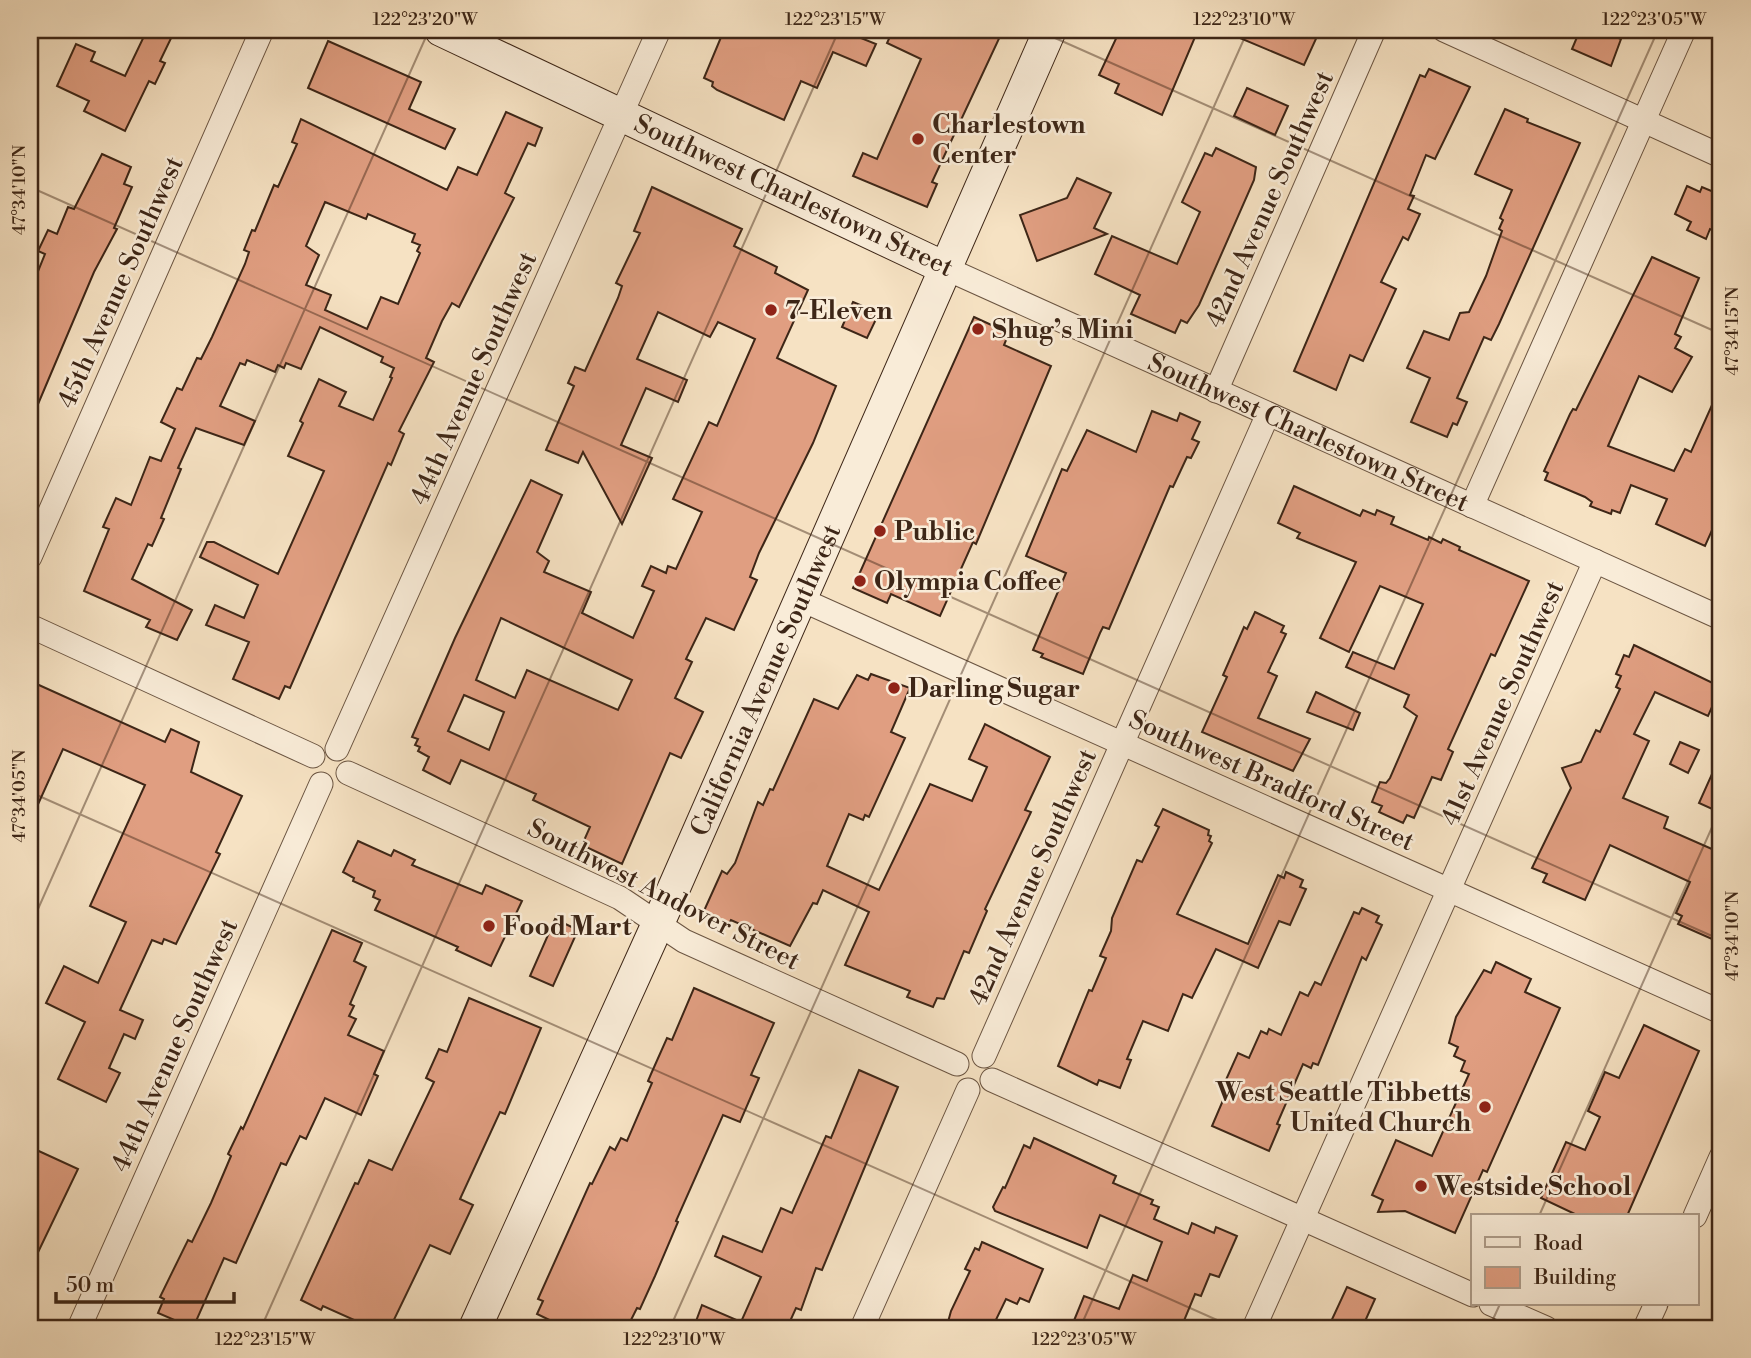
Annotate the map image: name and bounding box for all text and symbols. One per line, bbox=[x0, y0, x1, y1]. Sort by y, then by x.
text: 122°23'20"W bbox=[372, 8, 478, 31]
text: 122°23'15"W bbox=[785, 8, 886, 31]
text: 122°23'10"W bbox=[1193, 8, 1296, 31]
text: 122°23'05"W bbox=[1602, 8, 1707, 31]
street label: 42nd Avenue Southwest bbox=[1199, 66, 1341, 333]
street label: Southwest Charlestown Street bbox=[629, 108, 958, 284]
place label: Charlestown Center bbox=[932, 109, 1086, 171]
marker: Charlestown Center bbox=[910, 131, 926, 147]
text: 47°34'10"N bbox=[8, 144, 31, 235]
street label: 45th Avenue Southwest bbox=[51, 152, 191, 413]
street label: 44th Avenue Southwest bbox=[404, 247, 544, 510]
text: 47°34'15"N bbox=[1721, 286, 1744, 375]
place label: 7-Eleven bbox=[785, 295, 892, 327]
marker: 7-Eleven bbox=[763, 302, 779, 318]
place label: Shug’s Mini bbox=[992, 314, 1133, 346]
marker: Shug’s Mini bbox=[970, 321, 986, 337]
street label: Southwest Charlestown Street bbox=[1143, 347, 1474, 519]
place label: Public bbox=[894, 516, 975, 548]
street label: California Avenue Southwest bbox=[684, 520, 848, 841]
marker: Public bbox=[872, 523, 888, 539]
place label: Olympia Coffee bbox=[874, 566, 1062, 598]
marker: Olympia Coffee bbox=[852, 573, 868, 589]
street label: 41st Avenue Southwest bbox=[1434, 576, 1571, 831]
place label: Darling Sugar bbox=[908, 673, 1080, 705]
marker: Darling Sugar bbox=[886, 680, 902, 696]
street label: Southwest Bradford Street bbox=[1124, 703, 1419, 858]
street label: 42nd Avenue Southwest bbox=[962, 744, 1104, 1011]
text: 47°34'05"N bbox=[8, 749, 31, 842]
street label: Southwest Andover Street bbox=[522, 812, 805, 978]
text: 47°34'10"N bbox=[1721, 890, 1744, 981]
place label: Food Mart bbox=[503, 911, 632, 943]
street label: 44th Avenue Southwest bbox=[105, 914, 245, 1177]
marker: Food Mart bbox=[481, 918, 497, 934]
place label: West Seattle Tibbetts United Church bbox=[1215, 1077, 1471, 1139]
marker: West Seattle Tibbetts United Church bbox=[1477, 1099, 1493, 1115]
place label: Westside School bbox=[1434, 1171, 1632, 1203]
marker: Westside School bbox=[1413, 1178, 1429, 1194]
legend bbox=[1471, 1214, 1698, 1306]
text: Road bbox=[1534, 1231, 1583, 1257]
scale bar bbox=[56, 1260, 234, 1304]
text: Building bbox=[1533, 1265, 1616, 1291]
text: 50 m bbox=[66, 1273, 114, 1299]
text: 122°23'15"W bbox=[215, 1328, 316, 1351]
text: 122°23'10"W bbox=[623, 1328, 726, 1351]
text: 122°23'05"W bbox=[1032, 1328, 1137, 1351]

